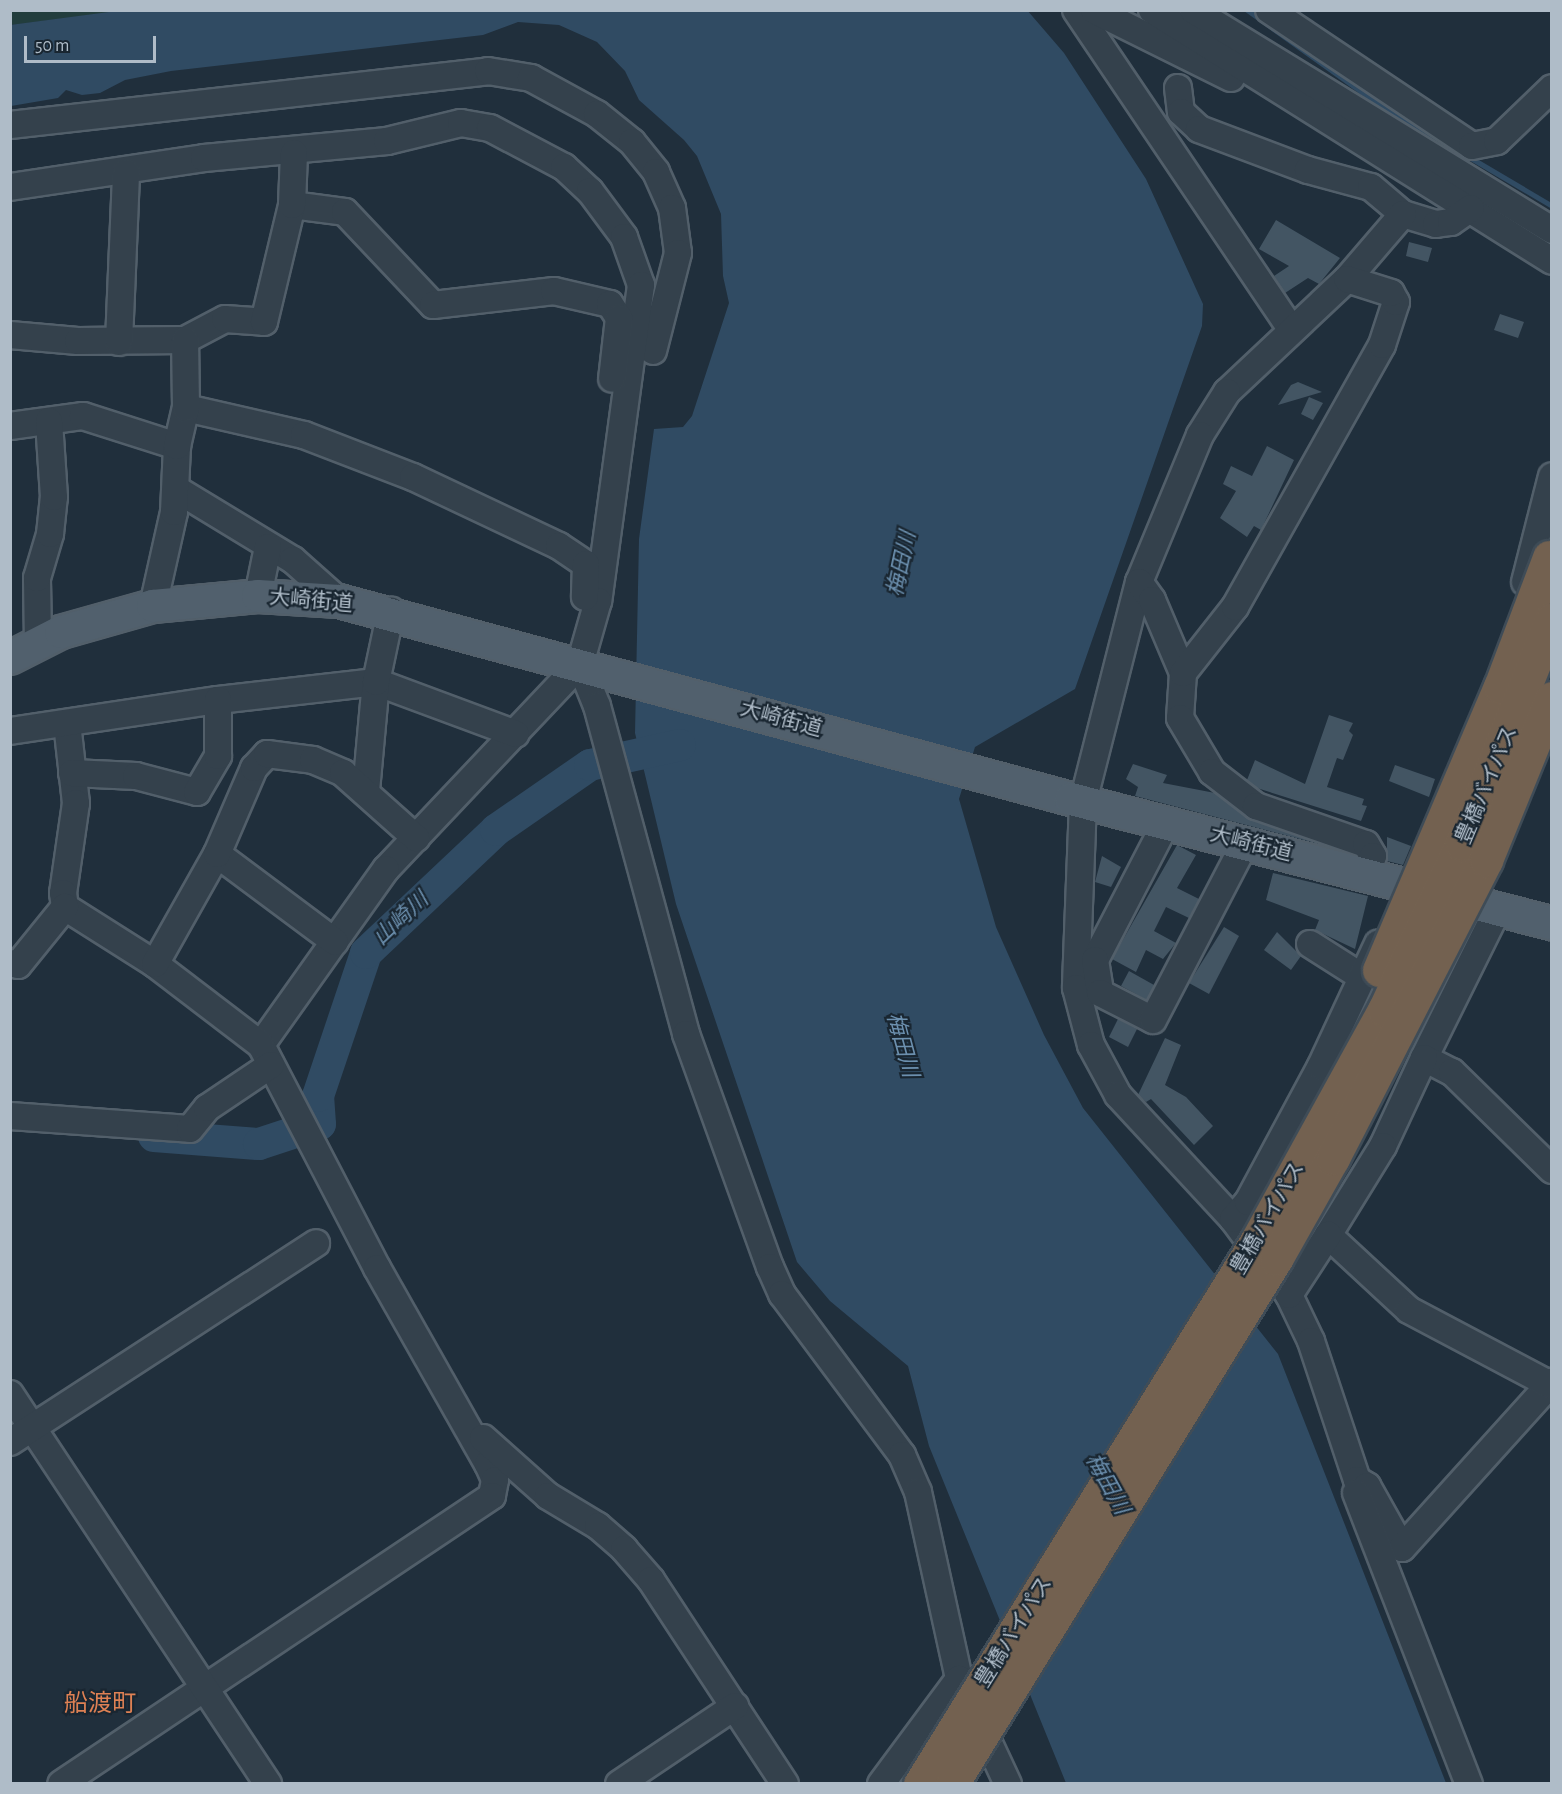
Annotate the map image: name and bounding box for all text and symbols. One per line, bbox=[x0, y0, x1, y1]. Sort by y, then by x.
scale bar bbox=[27, 24, 159, 62]
text: 50 m bbox=[35, 37, 69, 55]
water label: 梅田川 bbox=[882, 529, 922, 599]
street label: 大崎街道 bbox=[268, 585, 354, 617]
street label: 大崎街道 bbox=[737, 696, 825, 742]
street label: 豊橋バイパス bbox=[1451, 722, 1523, 848]
street label: 大崎街道 bbox=[1207, 822, 1295, 866]
water label: 山崎川 bbox=[368, 887, 434, 951]
water label: 梅田川 bbox=[881, 1010, 923, 1080]
street label: 豊橋バイパス bbox=[1226, 1157, 1310, 1279]
water label: 梅田川 bbox=[1079, 1449, 1135, 1519]
street label: 豊橋バイパス bbox=[970, 1572, 1058, 1692]
district label: 船渡町 bbox=[64, 1691, 136, 1719]

